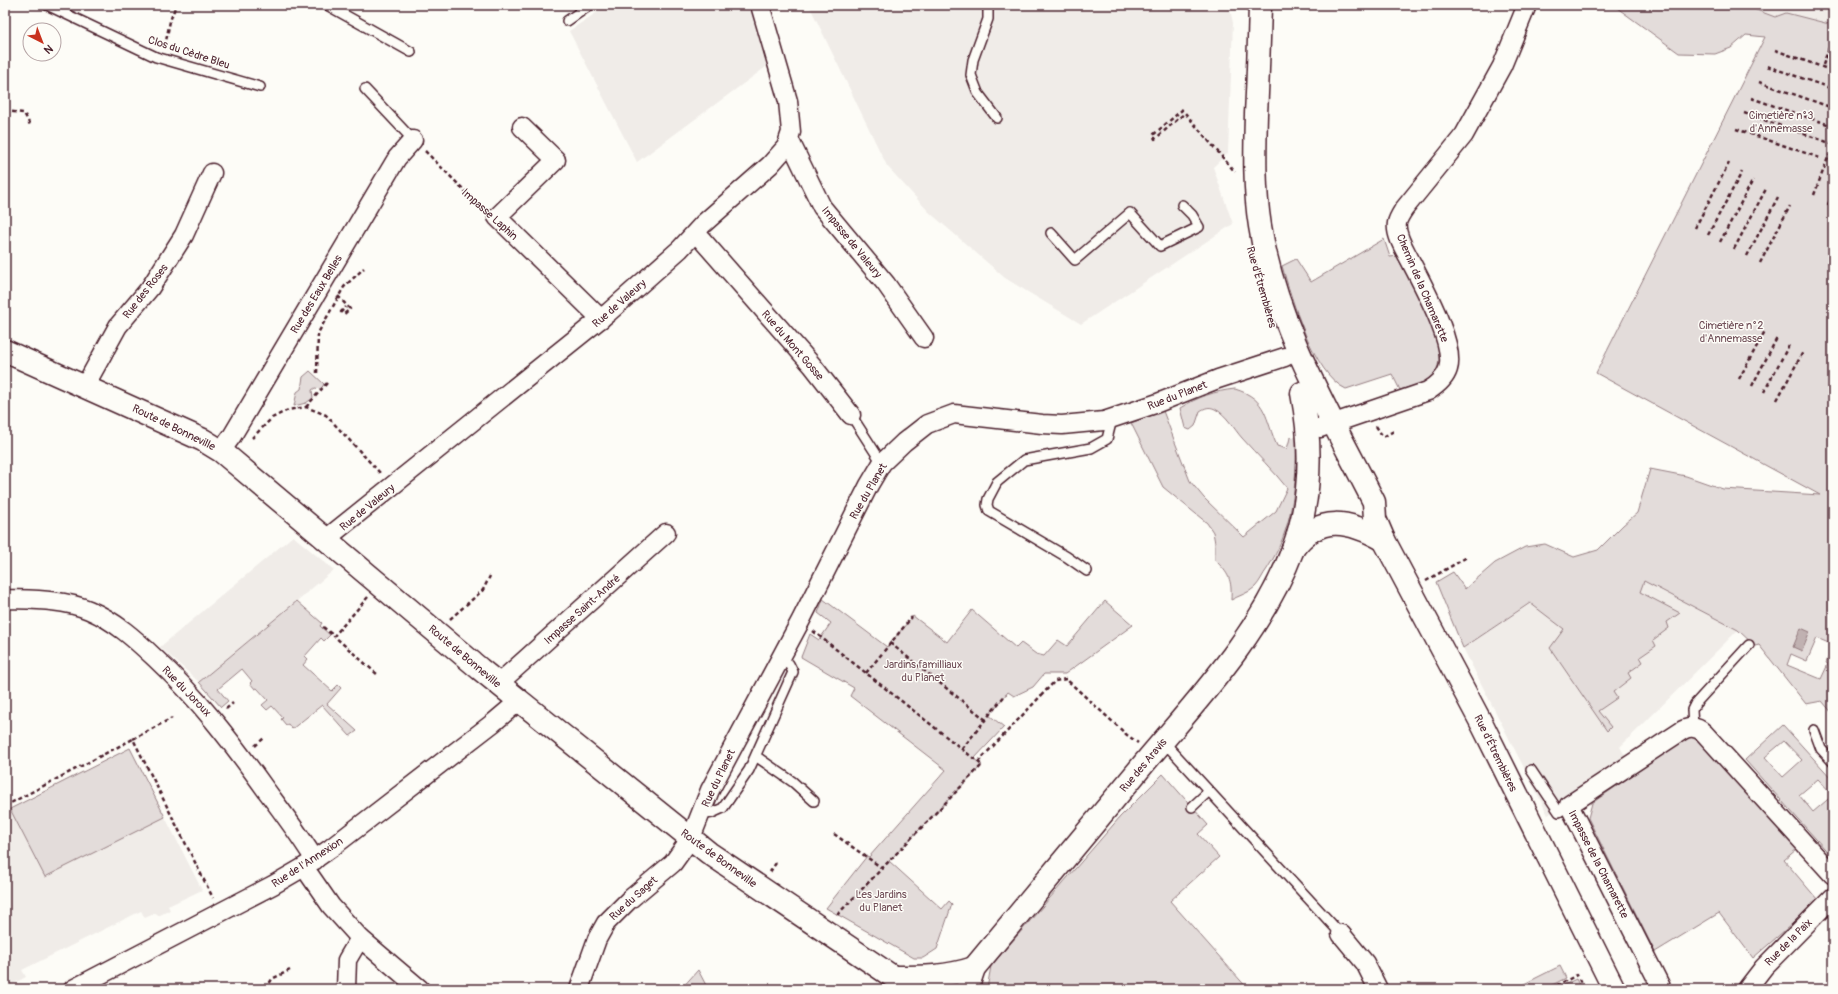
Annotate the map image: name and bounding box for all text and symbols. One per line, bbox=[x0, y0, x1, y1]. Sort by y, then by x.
north arrow bbox=[22, 22, 62, 62]
street label: Clos du Cèdre Bleu bbox=[146, 33, 231, 72]
text: N bbox=[41, 42, 55, 57]
park label: Cimetière n°3 d'Annemasse bbox=[1749, 109, 1813, 135]
street label: Impasse Laphin bbox=[459, 186, 520, 243]
street label: Impasse de Valeury bbox=[819, 204, 885, 281]
street label: Chemin de la Chamarette bbox=[1394, 232, 1451, 345]
street label: Rue d'Étrembières bbox=[1244, 245, 1279, 329]
street label: Rue des Eaux Belles bbox=[288, 253, 345, 336]
street label: Rue des Roses bbox=[120, 261, 171, 321]
street label: Rue de Valeury bbox=[590, 276, 649, 330]
street label: Rue du Mont Gosse bbox=[759, 308, 827, 383]
park label: Cimetière n°2 d'Annemasse bbox=[1699, 319, 1763, 345]
street label: Rue du Planet bbox=[1146, 378, 1209, 413]
street label: Route de Bonneville bbox=[130, 402, 218, 453]
street label: Rue du Planet bbox=[847, 460, 890, 522]
street label: Rue de Valeury bbox=[337, 481, 398, 534]
street label: Impasse Saint-André bbox=[542, 572, 623, 647]
street label: Route de Bonneville bbox=[426, 622, 504, 691]
park label: Jardins familliaux du Planet bbox=[884, 658, 962, 684]
street label: Rue du Joroux bbox=[159, 664, 214, 719]
street label: Rue d'Étrembières bbox=[1471, 713, 1520, 794]
street label: Rue des Aravis bbox=[1117, 736, 1170, 795]
street label: Rue du Planet bbox=[699, 747, 738, 809]
street label: Impasse de la Chamarette bbox=[1566, 808, 1632, 921]
street label: Route de Bonneville bbox=[678, 826, 760, 891]
street label: Rue de l'Annexion bbox=[269, 835, 345, 890]
street label: Rue du Saget bbox=[607, 873, 660, 923]
park label: Les Jardins du Planet bbox=[855, 888, 907, 914]
street label: Rue de la Paix bbox=[1762, 916, 1815, 969]

